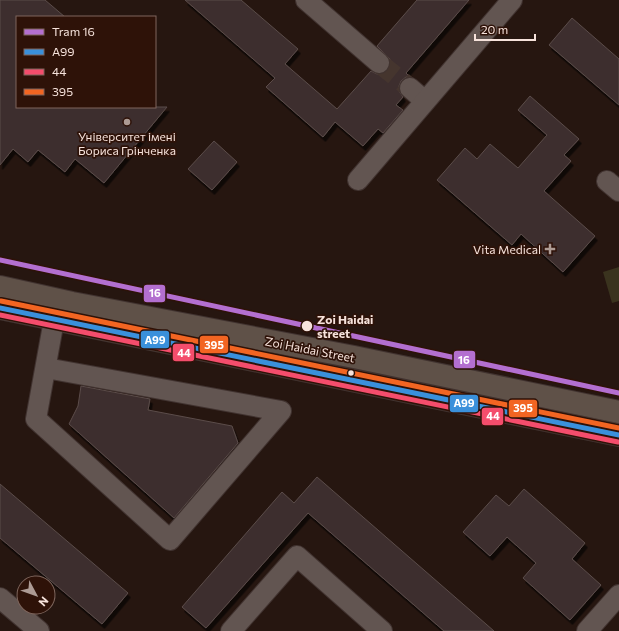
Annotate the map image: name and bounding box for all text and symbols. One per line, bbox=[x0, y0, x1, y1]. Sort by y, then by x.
legend bbox=[16, 16, 156, 108]
scale bar bbox=[475, 16, 535, 42]
text: 20 m bbox=[481, 22, 508, 36]
text: Tram 16 bbox=[52, 24, 95, 38]
text: А99 bbox=[52, 44, 75, 58]
text: 44 bbox=[52, 64, 66, 78]
text: 395 bbox=[52, 84, 73, 98]
marker: Університет імені Бориса Грінченка bbox=[122, 117, 132, 127]
place label: Університет імені Бориса Грінченка bbox=[78, 129, 176, 157]
place label: Vita Medical bbox=[473, 242, 541, 256]
marker: Vita Medical bbox=[544, 243, 556, 255]
line badge: 16 bbox=[143, 284, 166, 303]
text: 16 bbox=[149, 286, 161, 299]
place label: Zoi Haidai street bbox=[317, 312, 373, 340]
marker: Zoi Haidai street bbox=[300, 319, 314, 333]
line badge: А99 bbox=[140, 330, 170, 349]
text: А99 bbox=[144, 333, 166, 346]
street label: Zoi Haidai Street bbox=[264, 333, 356, 365]
line badge: 395 bbox=[199, 335, 229, 354]
text: 395 bbox=[204, 338, 224, 351]
line badge: 44 bbox=[172, 343, 195, 362]
text: 44 bbox=[177, 346, 191, 359]
line badge: 16 bbox=[453, 350, 476, 369]
text: 16 bbox=[458, 353, 470, 366]
unlabelled marker bbox=[346, 368, 356, 378]
line badge: А99 bbox=[449, 394, 479, 413]
text: А99 bbox=[453, 396, 475, 409]
line badge: 395 bbox=[508, 399, 538, 418]
text: 395 bbox=[513, 401, 533, 414]
line badge: 44 bbox=[481, 407, 504, 426]
text: 44 bbox=[486, 409, 500, 422]
north arrow bbox=[16, 575, 56, 615]
text: N bbox=[36, 595, 52, 609]

